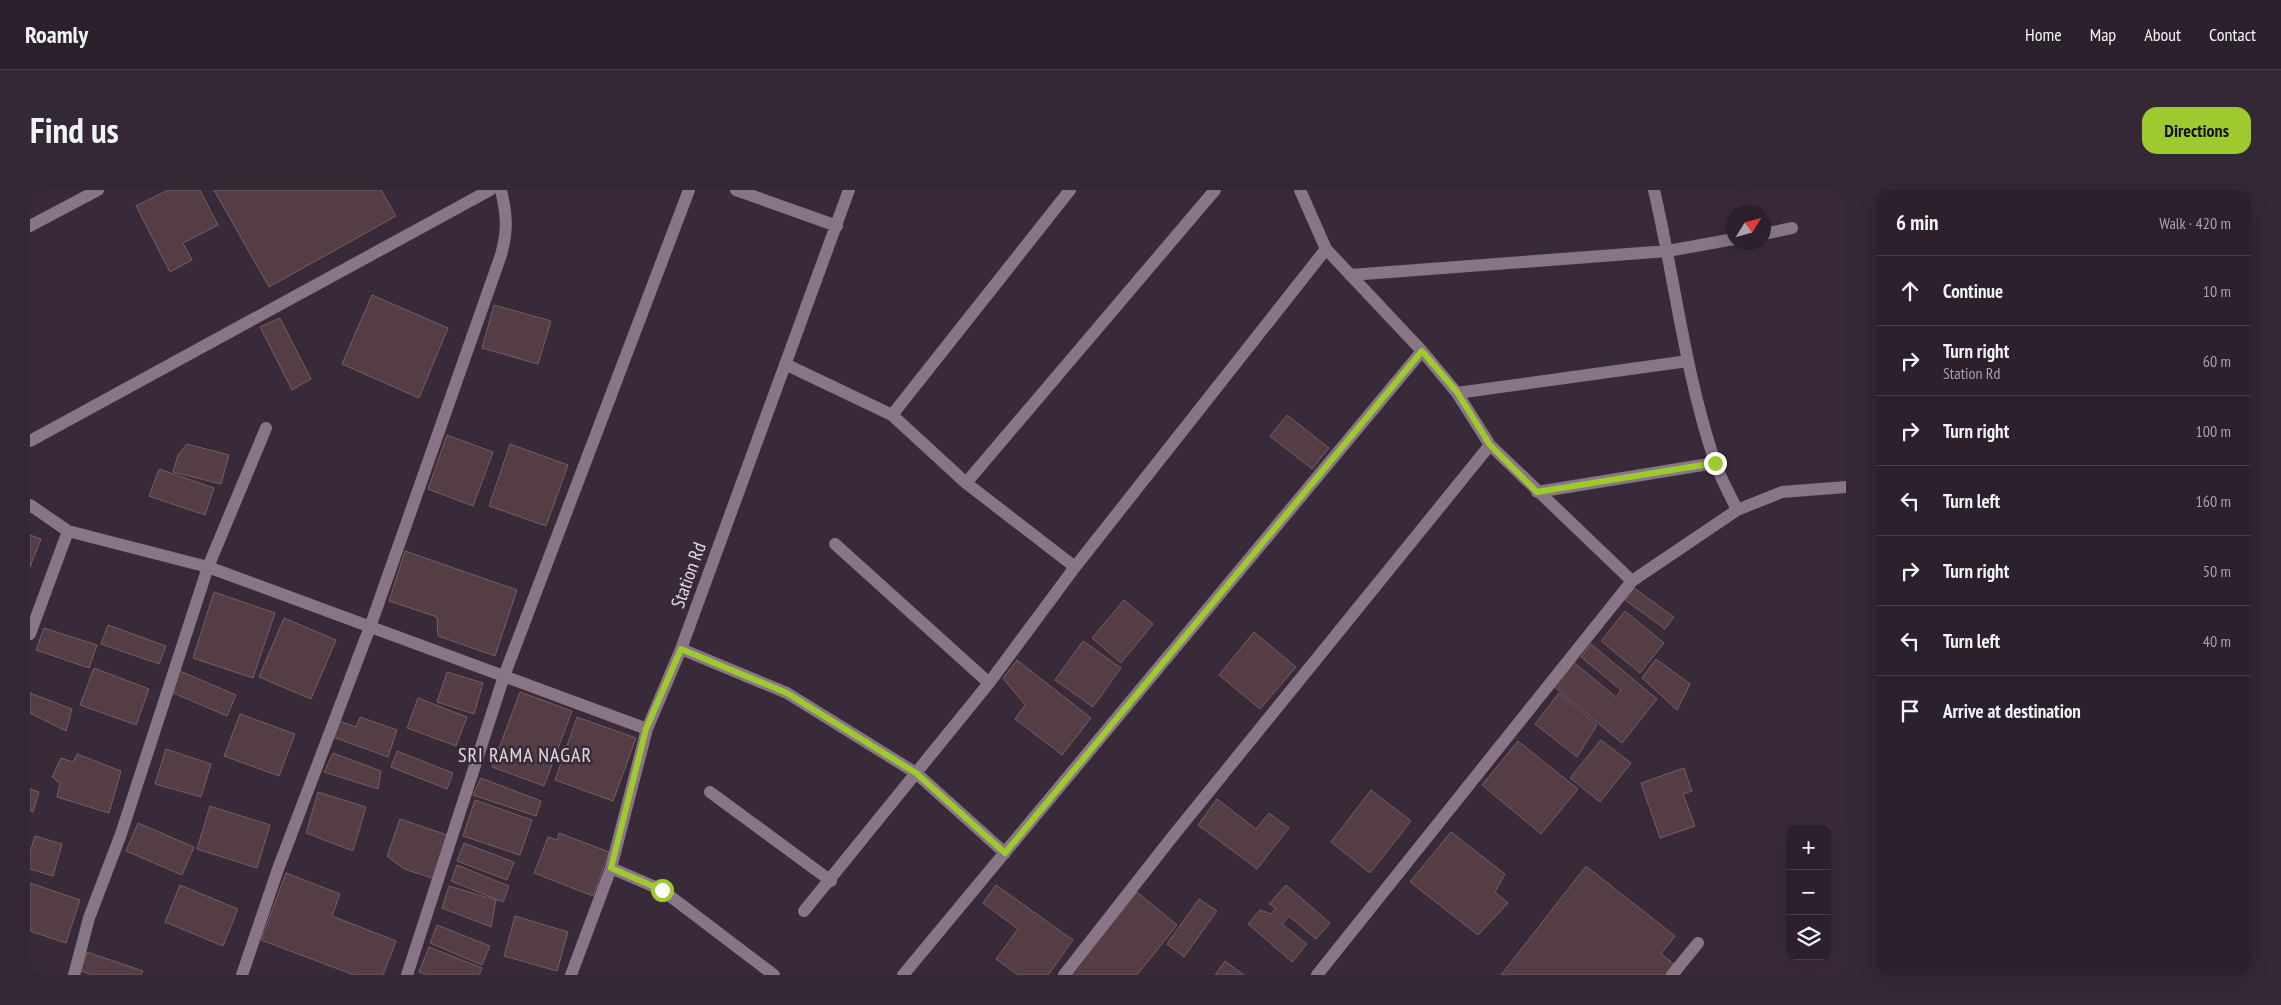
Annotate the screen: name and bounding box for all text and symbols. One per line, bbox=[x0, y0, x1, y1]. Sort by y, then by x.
text: Roamly bbox=[25, 19, 88, 50]
text: Home bbox=[2025, 23, 2062, 46]
text: Map bbox=[2090, 23, 2116, 46]
text: About bbox=[2144, 23, 2181, 46]
text: Contact bbox=[2209, 23, 2256, 46]
text: Find us bbox=[30, 107, 119, 153]
button: Directions bbox=[2142, 107, 2251, 154]
north arrow bbox=[1726, 205, 1771, 250]
text: 6 min bbox=[1896, 209, 1938, 236]
text: Walk · 420 m bbox=[2159, 213, 2231, 233]
icon: ahead bbox=[1896, 277, 1924, 305]
text: Continue bbox=[1943, 279, 2003, 303]
text: 10 m bbox=[2203, 281, 2231, 301]
text: Turn right bbox=[1943, 339, 2009, 363]
icon: right bbox=[1896, 347, 1924, 375]
text: 60 m bbox=[2203, 351, 2231, 371]
text: Station Rd bbox=[1943, 363, 2000, 383]
icon: right bbox=[1896, 417, 1924, 445]
text: Turn right bbox=[1943, 419, 2009, 443]
text: 100 m bbox=[2196, 421, 2231, 441]
route end bbox=[1704, 452, 1727, 475]
icon: left bbox=[1896, 487, 1924, 515]
text: Turn left bbox=[1943, 489, 2000, 513]
text: 160 m bbox=[2196, 491, 2231, 511]
street label: Station Rd bbox=[665, 539, 711, 611]
icon: right bbox=[1896, 557, 1924, 585]
text: Turn right bbox=[1943, 559, 2009, 583]
text: 50 m bbox=[2203, 561, 2231, 581]
icon: left bbox=[1896, 627, 1924, 655]
text: Turn left bbox=[1943, 629, 2000, 653]
text: 40 m bbox=[2203, 631, 2231, 651]
icon: arrive bbox=[1896, 697, 1924, 725]
text: Arrive at destination bbox=[1943, 699, 2081, 723]
district label: SRI RAMA NAGAR bbox=[458, 742, 592, 768]
map controls bbox=[1786, 825, 1831, 960]
button: + bbox=[1786, 825, 1831, 870]
button: − bbox=[1786, 870, 1831, 915]
route start bbox=[651, 879, 674, 902]
button: layers bbox=[1786, 915, 1831, 960]

